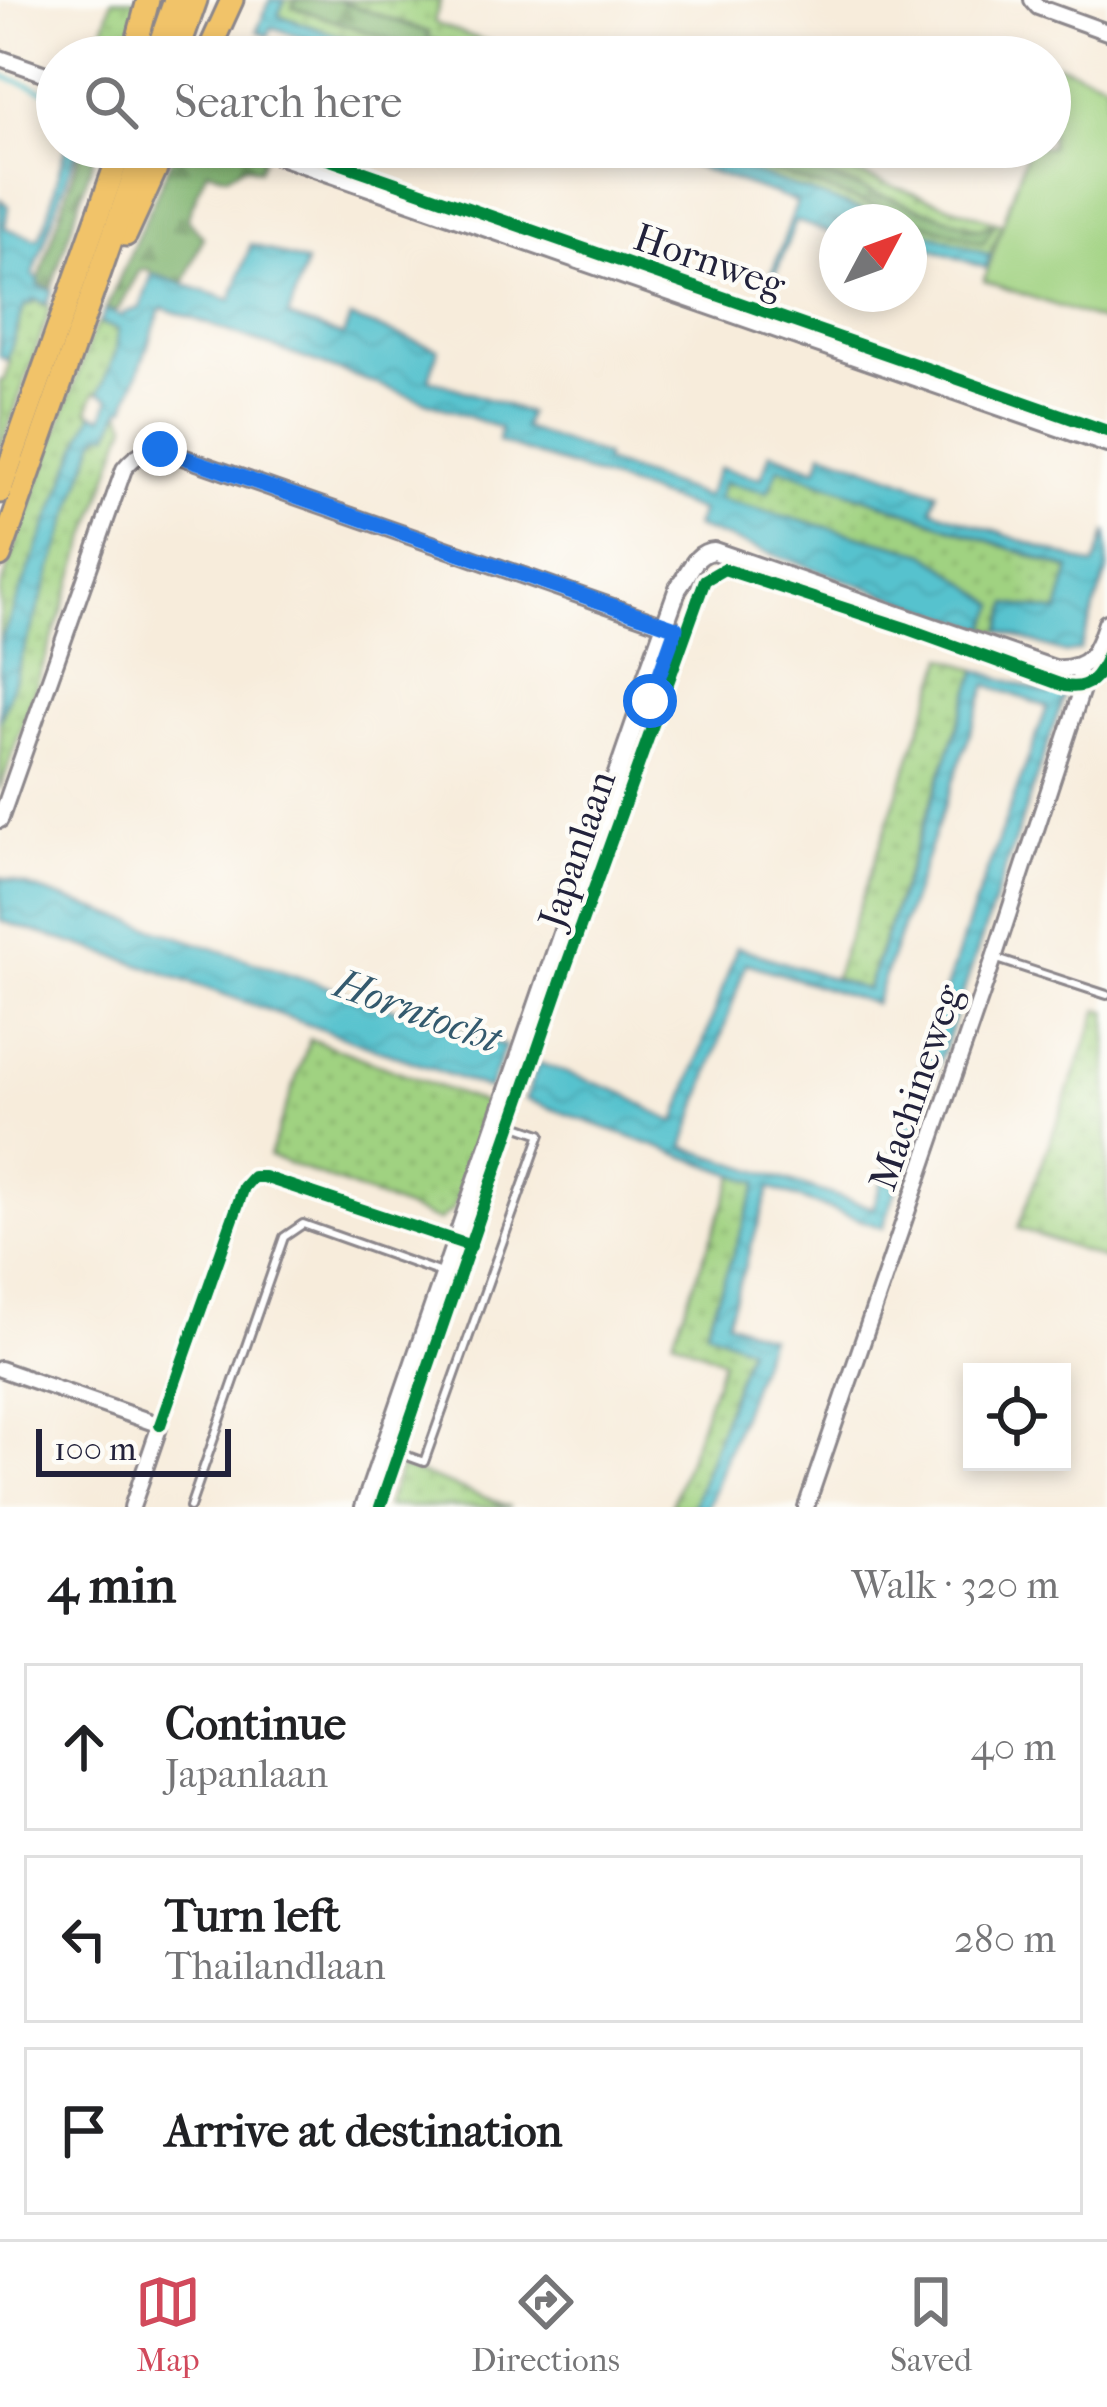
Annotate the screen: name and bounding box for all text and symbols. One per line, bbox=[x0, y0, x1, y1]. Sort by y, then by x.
search box bbox=[36, 36, 1071, 168]
icon: search bbox=[78, 69, 144, 135]
text: Search here bbox=[174, 76, 402, 129]
north arrow bbox=[819, 204, 927, 312]
street label: Hornweg bbox=[628, 214, 792, 309]
route end bbox=[133, 422, 187, 476]
route start bbox=[623, 674, 677, 728]
street label: Japanlaan bbox=[528, 764, 625, 937]
water label: Horntocht bbox=[326, 958, 509, 1065]
street label: Machineweg bbox=[859, 978, 973, 1196]
map controls bbox=[963, 1363, 1071, 1471]
button: locate bbox=[963, 1363, 1071, 1471]
scale bar bbox=[36, 1423, 231, 1476]
text: 100 m bbox=[54, 1430, 137, 1469]
text: 4 min bbox=[48, 1555, 176, 1615]
text: Walk · 320 m bbox=[852, 1562, 1059, 1608]
text: Continue bbox=[165, 1698, 346, 1751]
icon: ahead bbox=[51, 1714, 117, 1780]
text: 40 m bbox=[971, 1724, 1056, 1770]
text: Japanlaan bbox=[165, 1751, 328, 1797]
text: Turn left bbox=[165, 1890, 340, 1943]
icon: left bbox=[51, 1906, 117, 1972]
text: 280 m bbox=[954, 1916, 1056, 1962]
text: Thailandlaan bbox=[165, 1943, 386, 1989]
icon: arrive bbox=[51, 2098, 117, 2164]
text: Arrive at destination bbox=[165, 2105, 562, 2158]
tab: Map bbox=[135, 2269, 201, 2380]
tab: Directions bbox=[471, 2269, 620, 2380]
tab: Saved bbox=[890, 2269, 972, 2380]

